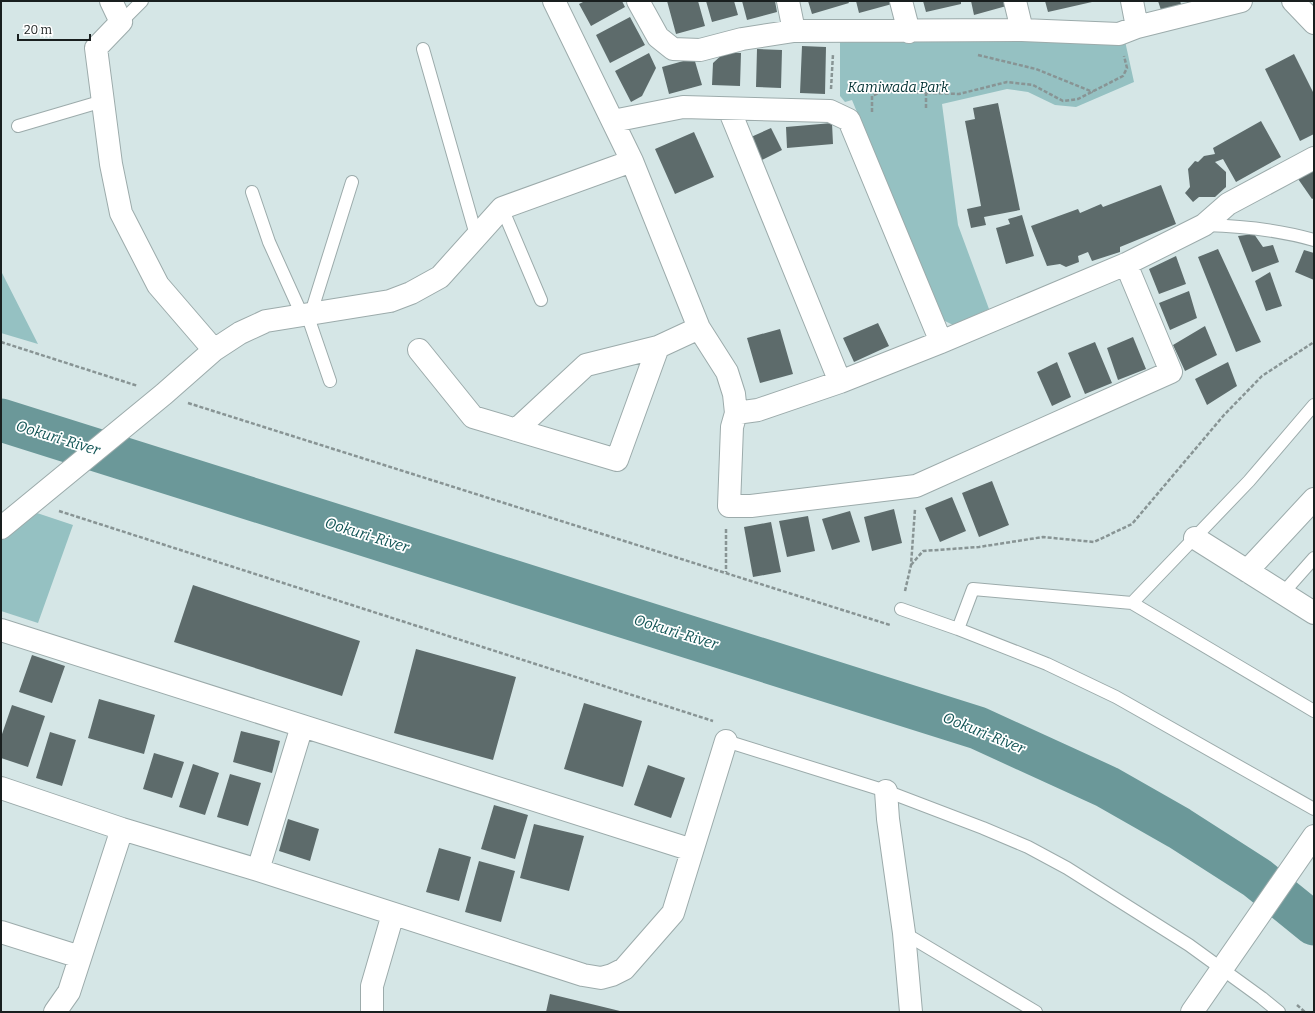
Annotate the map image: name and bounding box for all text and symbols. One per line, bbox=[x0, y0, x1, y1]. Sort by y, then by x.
scale bar bbox=[18, 16, 90, 42]
text: 20 m bbox=[24, 23, 53, 37]
park label: Kamiwada Park bbox=[847, 79, 949, 96]
water label: Ookuri-River bbox=[14, 417, 103, 460]
water label: Ookuri-River bbox=[323, 514, 412, 557]
water label: Ookuri-River bbox=[632, 611, 721, 654]
water label: Ookuri-River bbox=[940, 708, 1029, 758]

